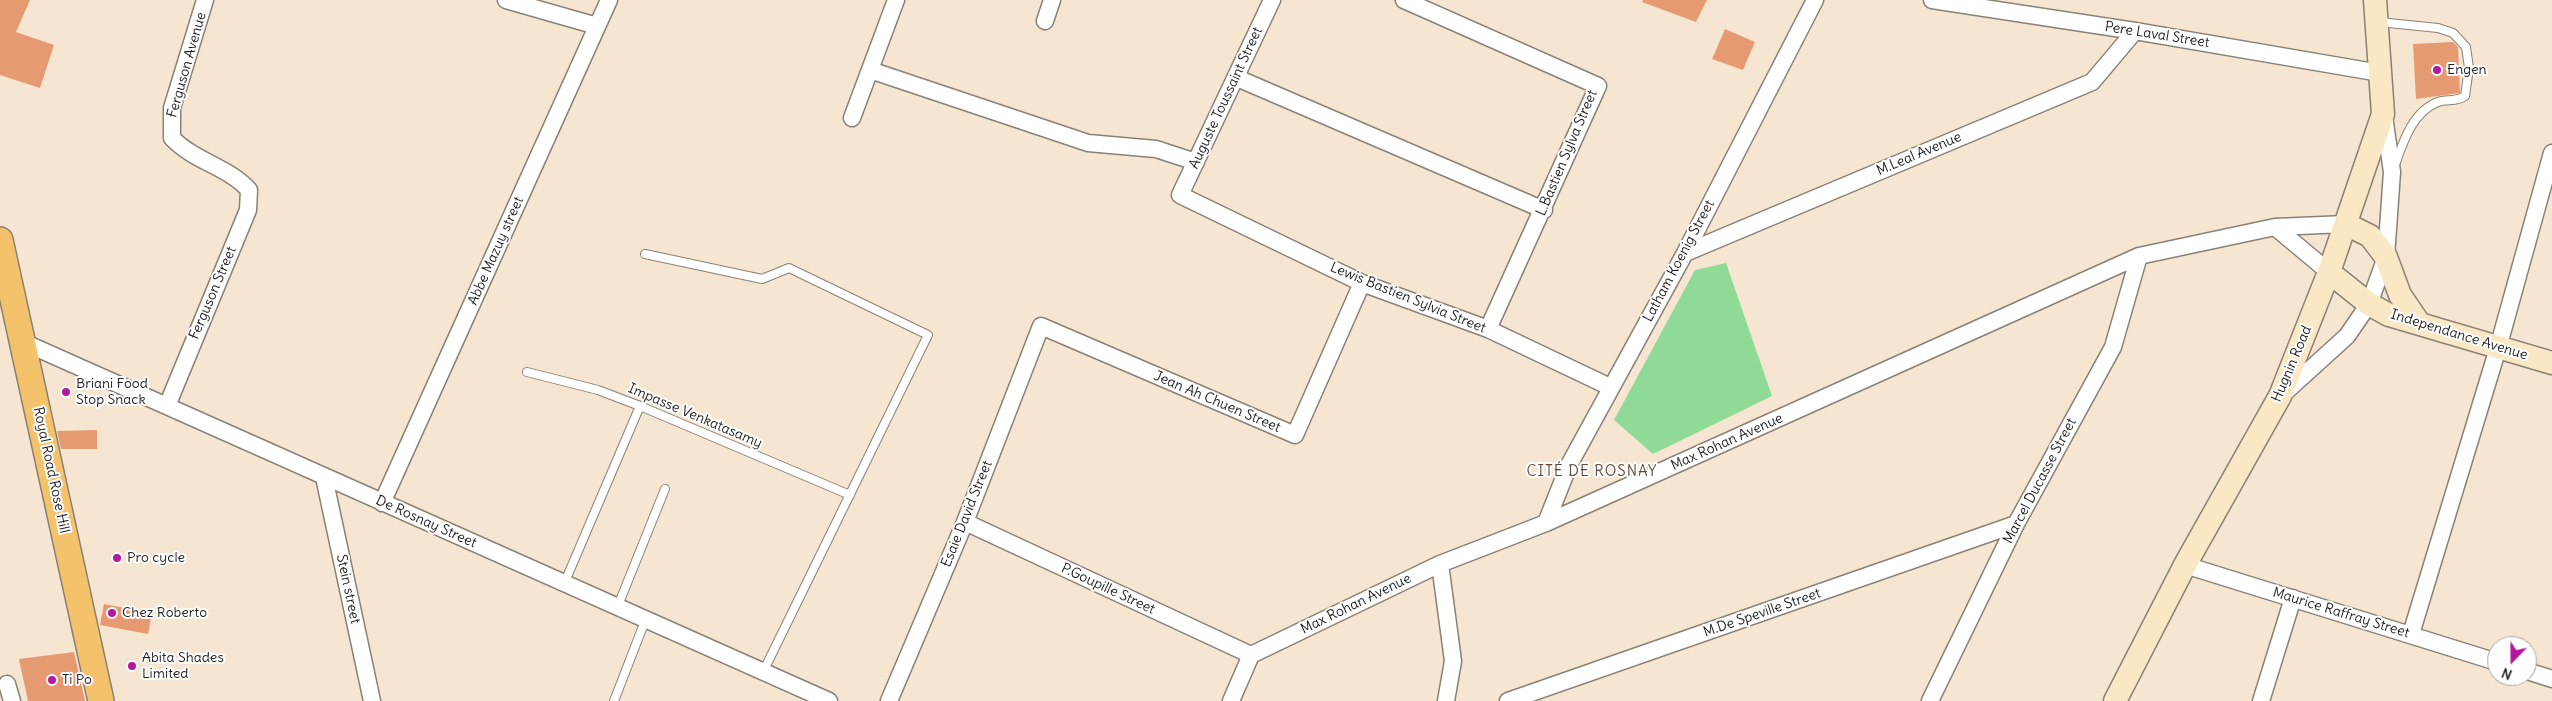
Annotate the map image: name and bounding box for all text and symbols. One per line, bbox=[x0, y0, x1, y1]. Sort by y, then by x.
street label: Ferguson Avenue bbox=[164, 10, 210, 120]
street label: Pere Laval Street bbox=[2104, 18, 2210, 52]
street label: Auguste Toussaint Street bbox=[1186, 24, 1266, 172]
place label: Engen bbox=[2447, 62, 2487, 78]
marker: Engen bbox=[2431, 64, 2443, 76]
street label: L.Bastien Sylva Street bbox=[1533, 88, 1601, 218]
street label: M.Leal Avenue bbox=[1874, 129, 1964, 179]
street label: Abbe Mazuy street bbox=[465, 194, 527, 308]
street label: Latham Koenig Street bbox=[1640, 197, 1718, 325]
street label: Ferguson Street bbox=[186, 244, 240, 342]
street label: Lewis Bastien Sylvia Street bbox=[1328, 259, 1488, 337]
street label: Independance Avenue bbox=[2388, 306, 2530, 364]
street label: Hugnin Road bbox=[2268, 323, 2316, 405]
street label: Jean Ah Chuen Street bbox=[1151, 368, 1283, 436]
place label: Briani Food Stop Snack bbox=[76, 376, 148, 408]
street label: Impasse Venkatasamy bbox=[625, 380, 765, 452]
marker: Briani Food Stop Snack bbox=[60, 386, 72, 398]
street label: Royal Road Rose Hill bbox=[29, 405, 73, 535]
street label: Max Rohan Avenue bbox=[1669, 410, 1785, 474]
street label: Marcel Ducasse Street bbox=[2000, 415, 2080, 547]
street label: Esaie David Street bbox=[938, 458, 996, 570]
district label: CITÉ DE ROSNAY bbox=[1525, 463, 1659, 481]
street label: De Rosnay Street bbox=[373, 492, 479, 552]
place label: Pro cycle bbox=[127, 550, 185, 566]
marker: Pro cycle bbox=[111, 552, 123, 564]
street label: Stein street bbox=[332, 553, 364, 625]
street label: P.Goupille Street bbox=[1058, 560, 1158, 618]
street label: Max Rohan Avenue bbox=[1298, 570, 1414, 638]
street label: Maurice Raffray Street bbox=[2271, 584, 2411, 642]
street label: M.De Speville Street bbox=[1701, 585, 1823, 641]
place label: Chez Roberto bbox=[122, 605, 207, 621]
marker: Chez Roberto bbox=[106, 607, 118, 619]
north arrow bbox=[2487, 636, 2537, 686]
place label: Abita Shades Limited bbox=[142, 650, 224, 682]
marker: Abita Shades Limited bbox=[126, 660, 138, 672]
text: N bbox=[2499, 664, 2515, 684]
place label: Ti Po bbox=[62, 672, 92, 688]
marker: Ti Po bbox=[46, 674, 58, 686]

